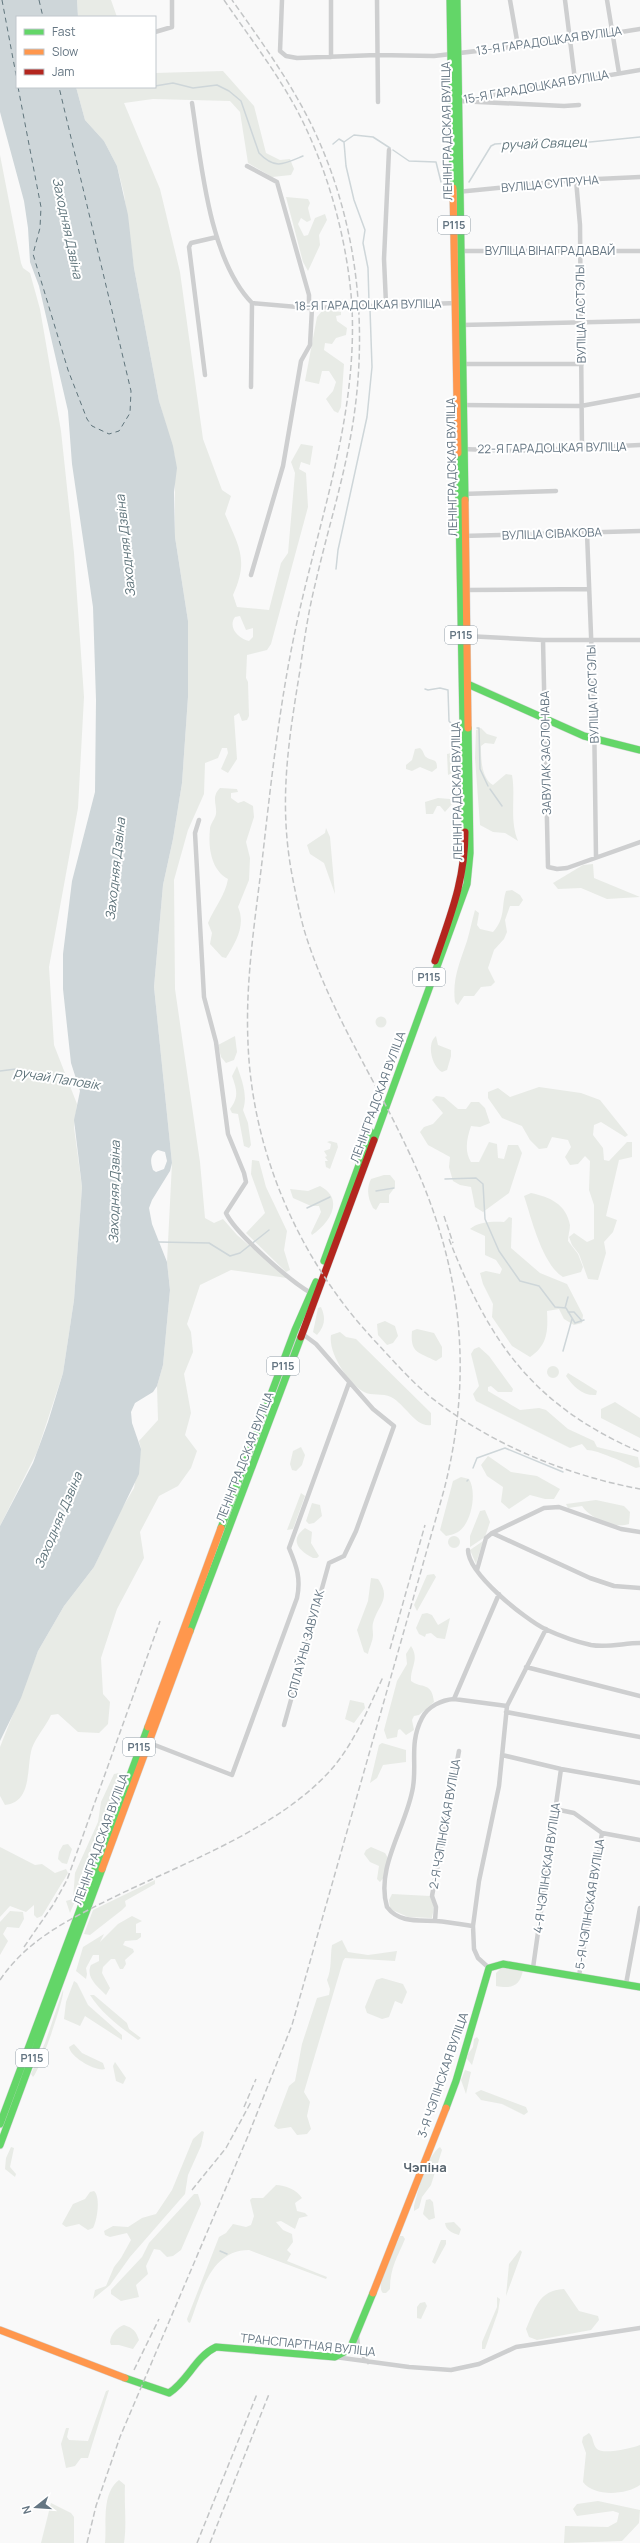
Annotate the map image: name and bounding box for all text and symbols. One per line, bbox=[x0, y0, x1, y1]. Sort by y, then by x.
legend bbox=[16, 16, 156, 88]
street label: 13-Я ГАРАДОЦКАЯ ВУЛІЦА bbox=[475, 22, 623, 59]
text: Fast bbox=[52, 23, 76, 40]
text: Slow bbox=[52, 43, 78, 60]
street label: ЛЕНІНГРАДСКАЯ ВУЛІЦА bbox=[437, 61, 456, 201]
text: Jam bbox=[52, 63, 74, 80]
street label: 15-Я ГАРАДОЦКАЯ ВУЛІЦА bbox=[462, 65, 610, 108]
water label: ручай Свяцец bbox=[501, 132, 588, 153]
street label: ВУЛІЦА СУПРУНА bbox=[500, 171, 600, 196]
water label: Заходняя Дзвіна bbox=[49, 176, 88, 281]
road number: Р115 bbox=[438, 216, 470, 234]
street label: ВУЛІЦА ВІНАГРАДАВАЙ bbox=[485, 242, 615, 259]
street label: ВУЛІЦА ГАСТЭЛЫ bbox=[571, 265, 590, 364]
street label: 18-Я ГАРАДОЦКАЯ ВУЛІЦА bbox=[294, 295, 442, 314]
street label: ЛЕНІНГРАДСКАЯ ВУЛІЦА bbox=[442, 397, 461, 537]
street label: 22-Я ГАРАДОЦКАЯ ВУЛІЦА bbox=[477, 438, 627, 457]
water label: Заходняя Дзвіна bbox=[111, 493, 139, 598]
street label: ВУЛІЦА СІВАКОВА bbox=[502, 523, 603, 544]
road number: Р115 bbox=[445, 626, 477, 644]
street label: ВУЛІЦА ГАСТЭЛЫ bbox=[582, 644, 603, 744]
street label: ЗАВУЛАК ЗАСЛОНАВА bbox=[536, 690, 555, 815]
street label: ЛЕНІНГРАДСКАЯ ВУЛІЦА bbox=[447, 721, 466, 861]
water label: Заходняя Дзвіна bbox=[101, 816, 129, 921]
road number: Р115 bbox=[413, 968, 445, 986]
street label: ЛЕНІНГРАДСКАЯ ВУЛІЦА bbox=[346, 1028, 409, 1165]
water label: ручай Паповік bbox=[13, 1062, 104, 1094]
water label: Заходняя Дзвіна bbox=[104, 1140, 124, 1244]
road number: Р115 bbox=[267, 1357, 299, 1375]
street label: ЛЕНІНГРАДСКАЯ ВУЛІЦА bbox=[212, 1389, 278, 1525]
water label: Заходняя Дзвіна bbox=[30, 1468, 87, 1571]
street label: СПЛАЎНЫ ЗАВУЛАК bbox=[283, 1587, 328, 1700]
road number: Р115 bbox=[123, 1738, 155, 1756]
street label: 2-Я ЧЭПІНСКАЯ ВУЛІЦА bbox=[425, 1757, 464, 1890]
street label: ЛЕНІНГРАДСКАЯ ВУЛІЦА bbox=[69, 1770, 132, 1907]
street label: 4-Я ЧЭПІНСКАЯ ВУЛІЦА bbox=[529, 1801, 564, 1934]
street label: 5-Я ЧЭПІНСКАЯ ВУЛІЦА bbox=[571, 1837, 608, 1970]
street label: 3-Я ЧЭПІНСКАЯ ВУЛІЦА bbox=[413, 2010, 472, 2140]
road number: Р115 bbox=[16, 2049, 48, 2067]
district label: Чэпіна bbox=[403, 2158, 447, 2176]
street label: ТРАНСПАРТНАЯ ВУЛІЦА bbox=[240, 2329, 377, 2360]
north arrow bbox=[16, 2487, 56, 2527]
text: N bbox=[18, 2504, 34, 2516]

